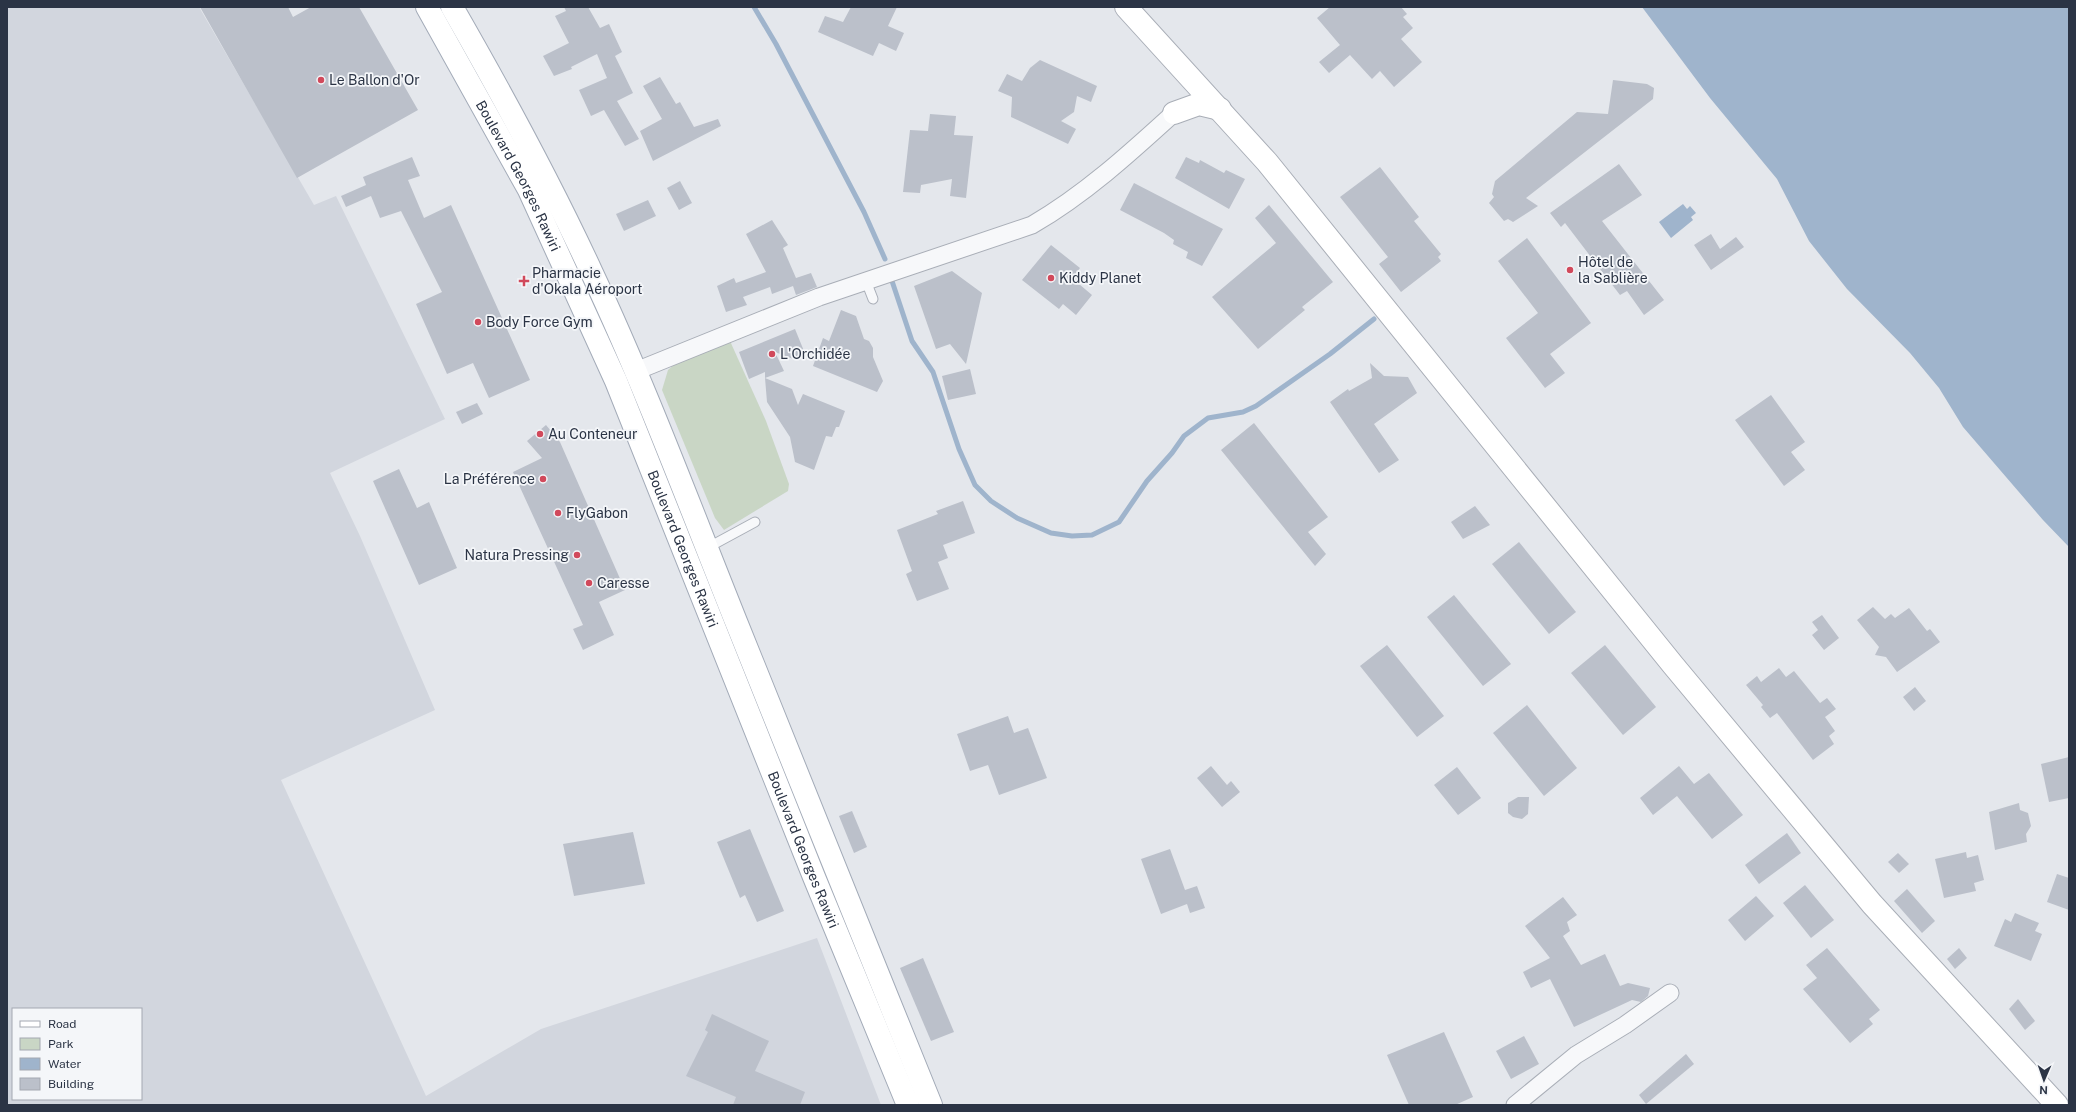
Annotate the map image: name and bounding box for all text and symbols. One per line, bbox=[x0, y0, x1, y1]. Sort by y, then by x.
place label: Le Ballon d'Or bbox=[329, 72, 420, 88]
marker: Le Ballon d'Or bbox=[316, 75, 326, 85]
street label: Boulevard Georges Rawiri bbox=[473, 98, 564, 254]
place label: Hôtel de la Sablière bbox=[1578, 254, 1648, 286]
place label: Pharmacie d'Okala Aéroport bbox=[532, 265, 643, 297]
marker: Hôtel de la Sablière bbox=[1565, 265, 1575, 275]
place label: Kiddy Planet bbox=[1059, 270, 1142, 286]
marker: Kiddy Planet bbox=[1046, 273, 1056, 283]
marker: Pharmacie d'Okala Aéroport bbox=[519, 276, 529, 286]
place label: Body Force Gym bbox=[486, 314, 593, 330]
marker: Body Force Gym bbox=[473, 317, 483, 327]
place label: L'Orchidée bbox=[780, 346, 850, 362]
marker: L'Orchidée bbox=[767, 349, 777, 359]
place label: Au Conteneur bbox=[548, 426, 638, 442]
marker: Au Conteneur bbox=[535, 429, 545, 439]
street label: Boulevard Georges Rawiri bbox=[644, 468, 721, 630]
place label: La Préférence bbox=[444, 471, 535, 487]
marker: La Préférence bbox=[538, 474, 548, 484]
place label: FlyGabon bbox=[566, 505, 628, 521]
marker: FlyGabon bbox=[553, 508, 563, 518]
place label: Natura Pressing bbox=[464, 547, 569, 563]
marker: Natura Pressing bbox=[572, 550, 582, 560]
place label: Caresse bbox=[597, 575, 650, 591]
marker: Caresse bbox=[584, 578, 594, 588]
street label: Boulevard Georges Rawiri bbox=[765, 769, 842, 930]
legend bbox=[12, 1008, 142, 1100]
text: Road bbox=[48, 1017, 76, 1031]
text: Park bbox=[48, 1037, 74, 1051]
text: Water bbox=[48, 1057, 82, 1071]
north arrow bbox=[2024, 1060, 2064, 1100]
text: Building bbox=[48, 1077, 94, 1091]
text: N bbox=[2039, 1084, 2048, 1096]

